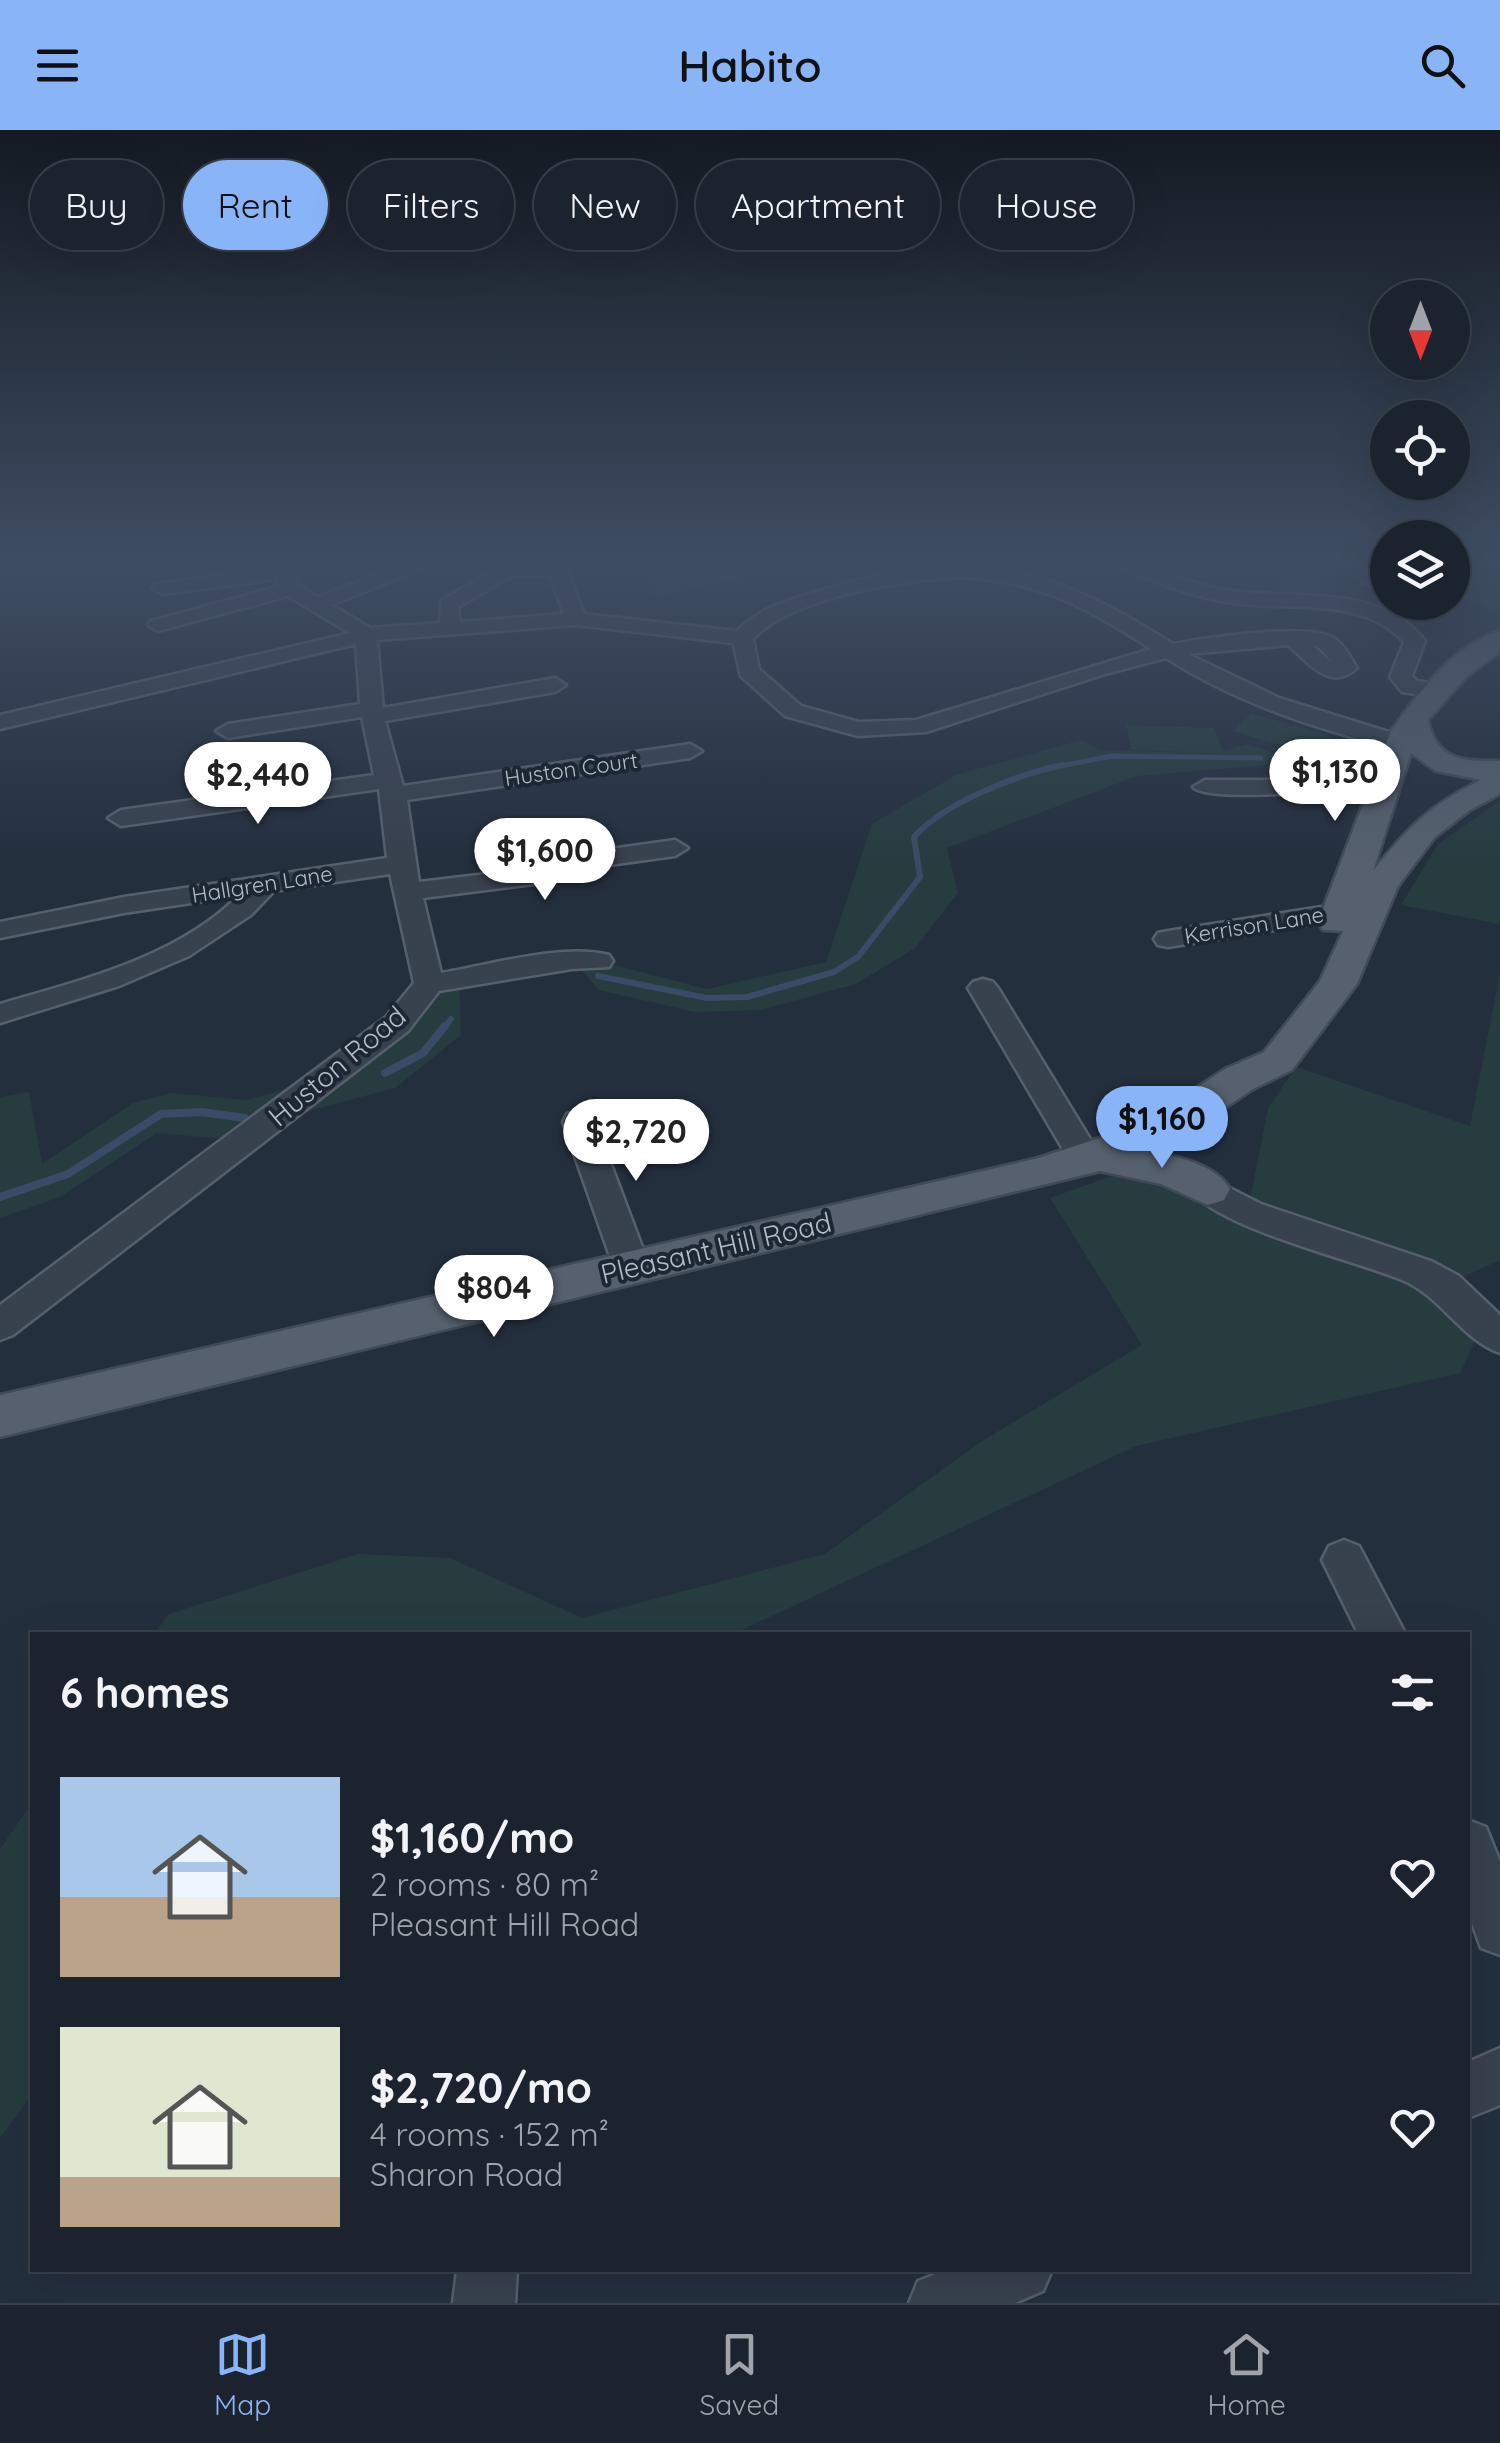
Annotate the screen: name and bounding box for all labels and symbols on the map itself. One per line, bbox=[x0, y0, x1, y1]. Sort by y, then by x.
north arrow bbox=[1370, 280, 1470, 380]
pin: $1,130 bbox=[1254, 739, 1416, 824]
pin: $2,440 bbox=[177, 742, 339, 827]
street label: Huston Court bbox=[503, 746, 639, 792]
pin: $1,600 bbox=[464, 818, 626, 903]
street label: Hallgren Lane bbox=[190, 859, 334, 909]
street label: Kerrison Lane bbox=[1182, 900, 1326, 950]
street label: Huston Road bbox=[261, 998, 413, 1133]
pin: $1,160 bbox=[1081, 1086, 1243, 1171]
pin: $2,720 bbox=[555, 1099, 717, 1184]
street label: Pleasant Hill Road bbox=[597, 1204, 835, 1291]
pin: $804 bbox=[435, 1255, 553, 1340]

